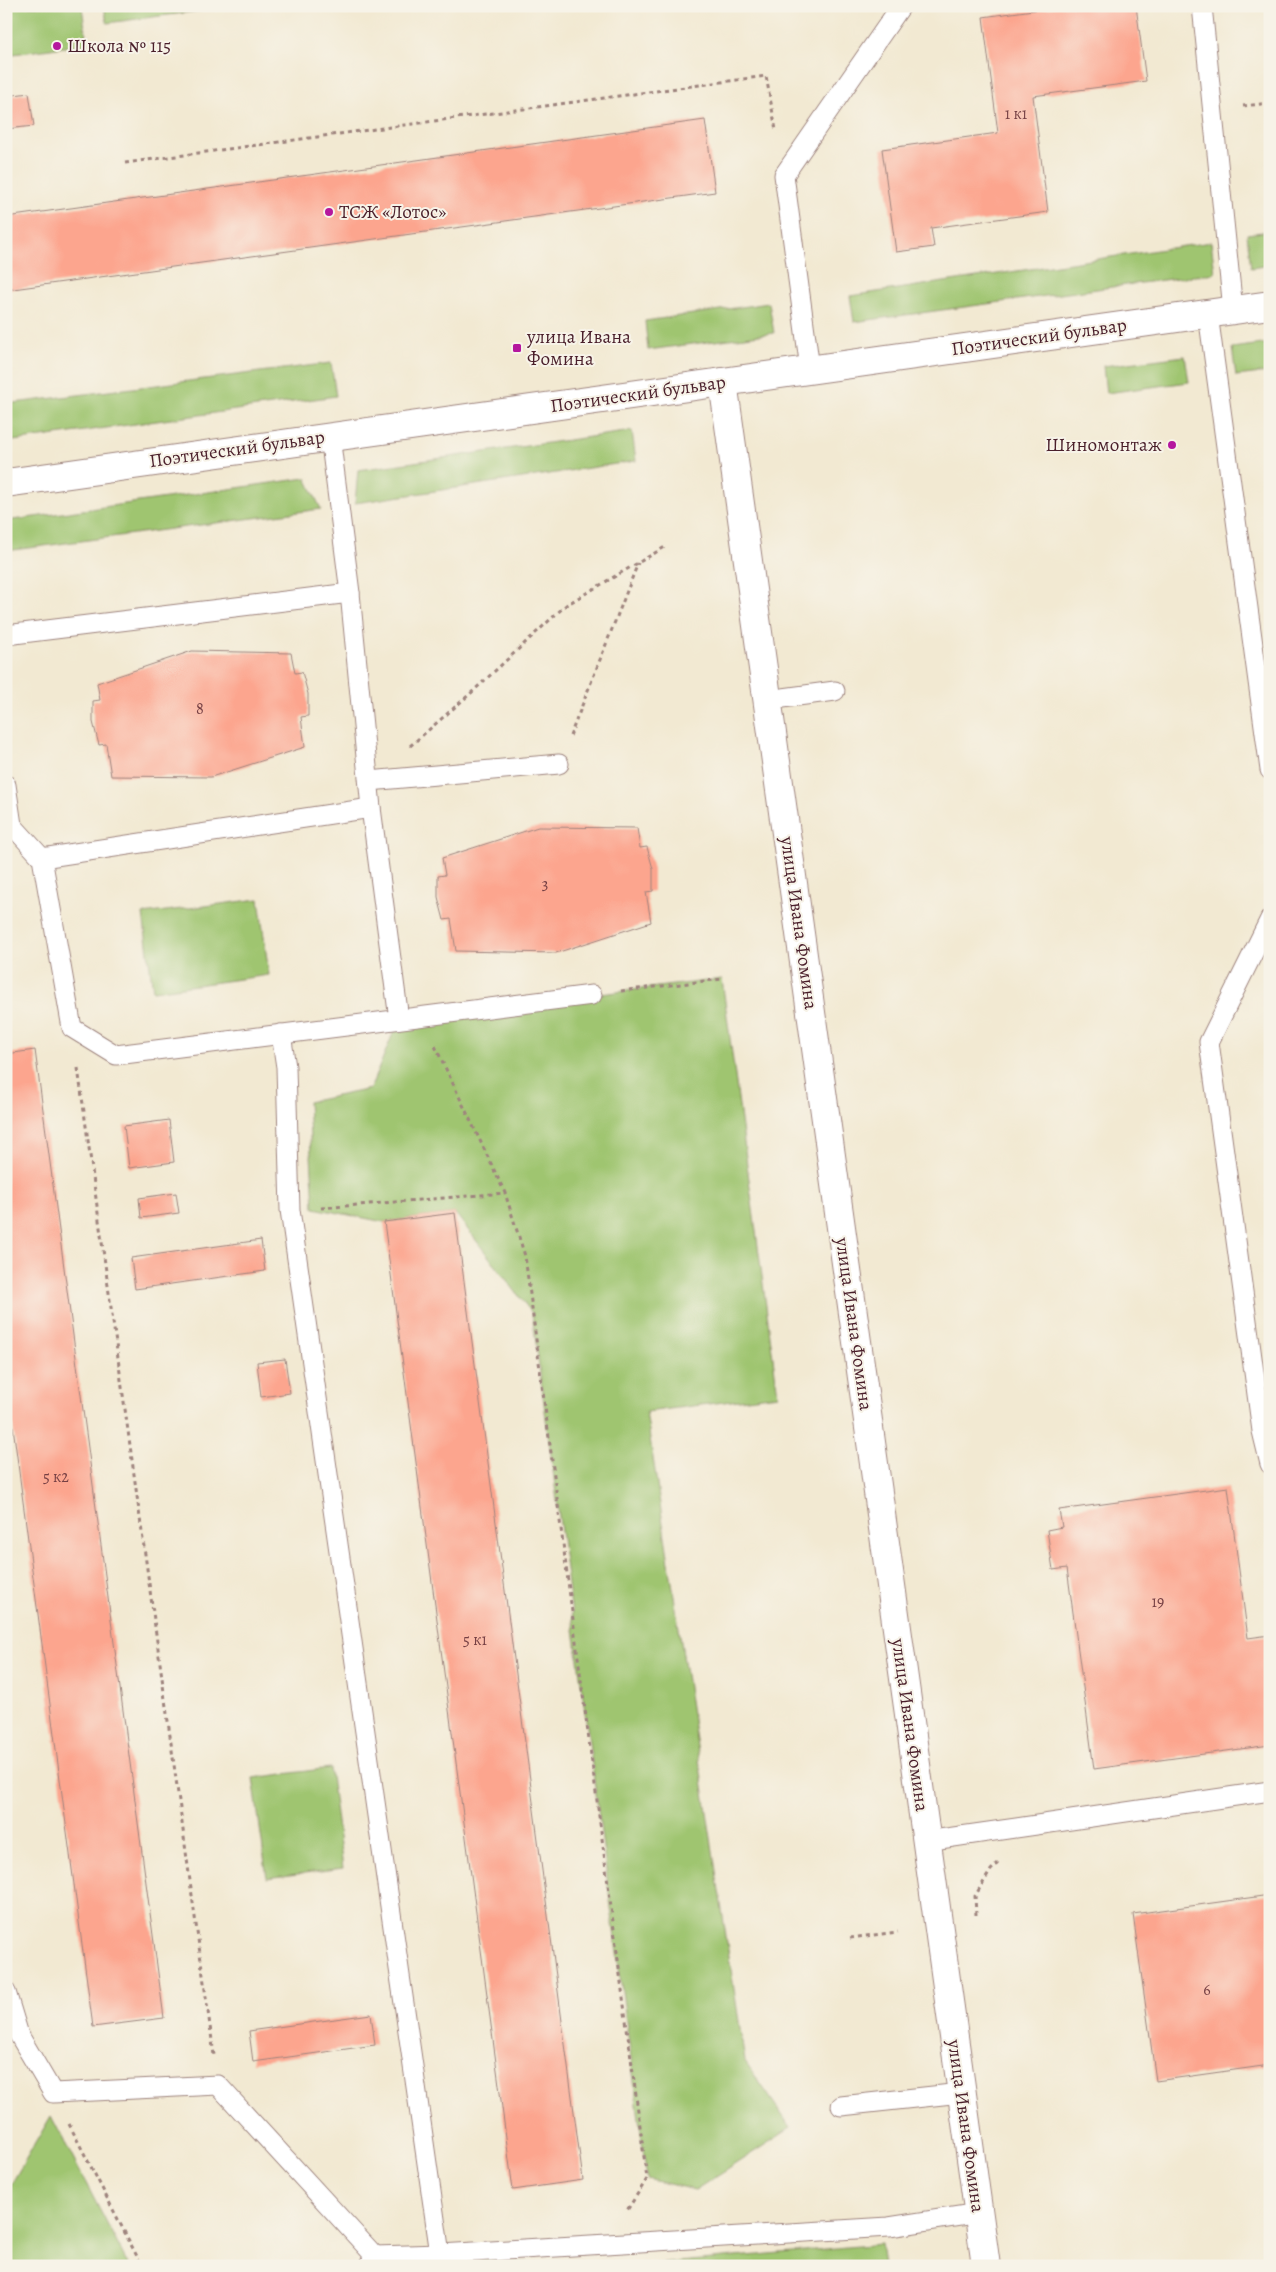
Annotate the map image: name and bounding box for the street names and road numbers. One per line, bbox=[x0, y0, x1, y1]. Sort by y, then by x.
street label: Поэтический бульвар bbox=[950, 312, 1128, 362]
street label: Поэтический бульвар bbox=[549, 369, 727, 419]
street label: Поэтический бульвар bbox=[148, 424, 326, 474]
street label: улица Ивана Фомина bbox=[774, 834, 824, 1011]
street label: улица Ивана Фомина bbox=[829, 1235, 879, 1412]
street label: улица Ивана Фомина bbox=[885, 1636, 935, 1813]
street label: улица Ивана Фомина bbox=[941, 2037, 991, 2214]

